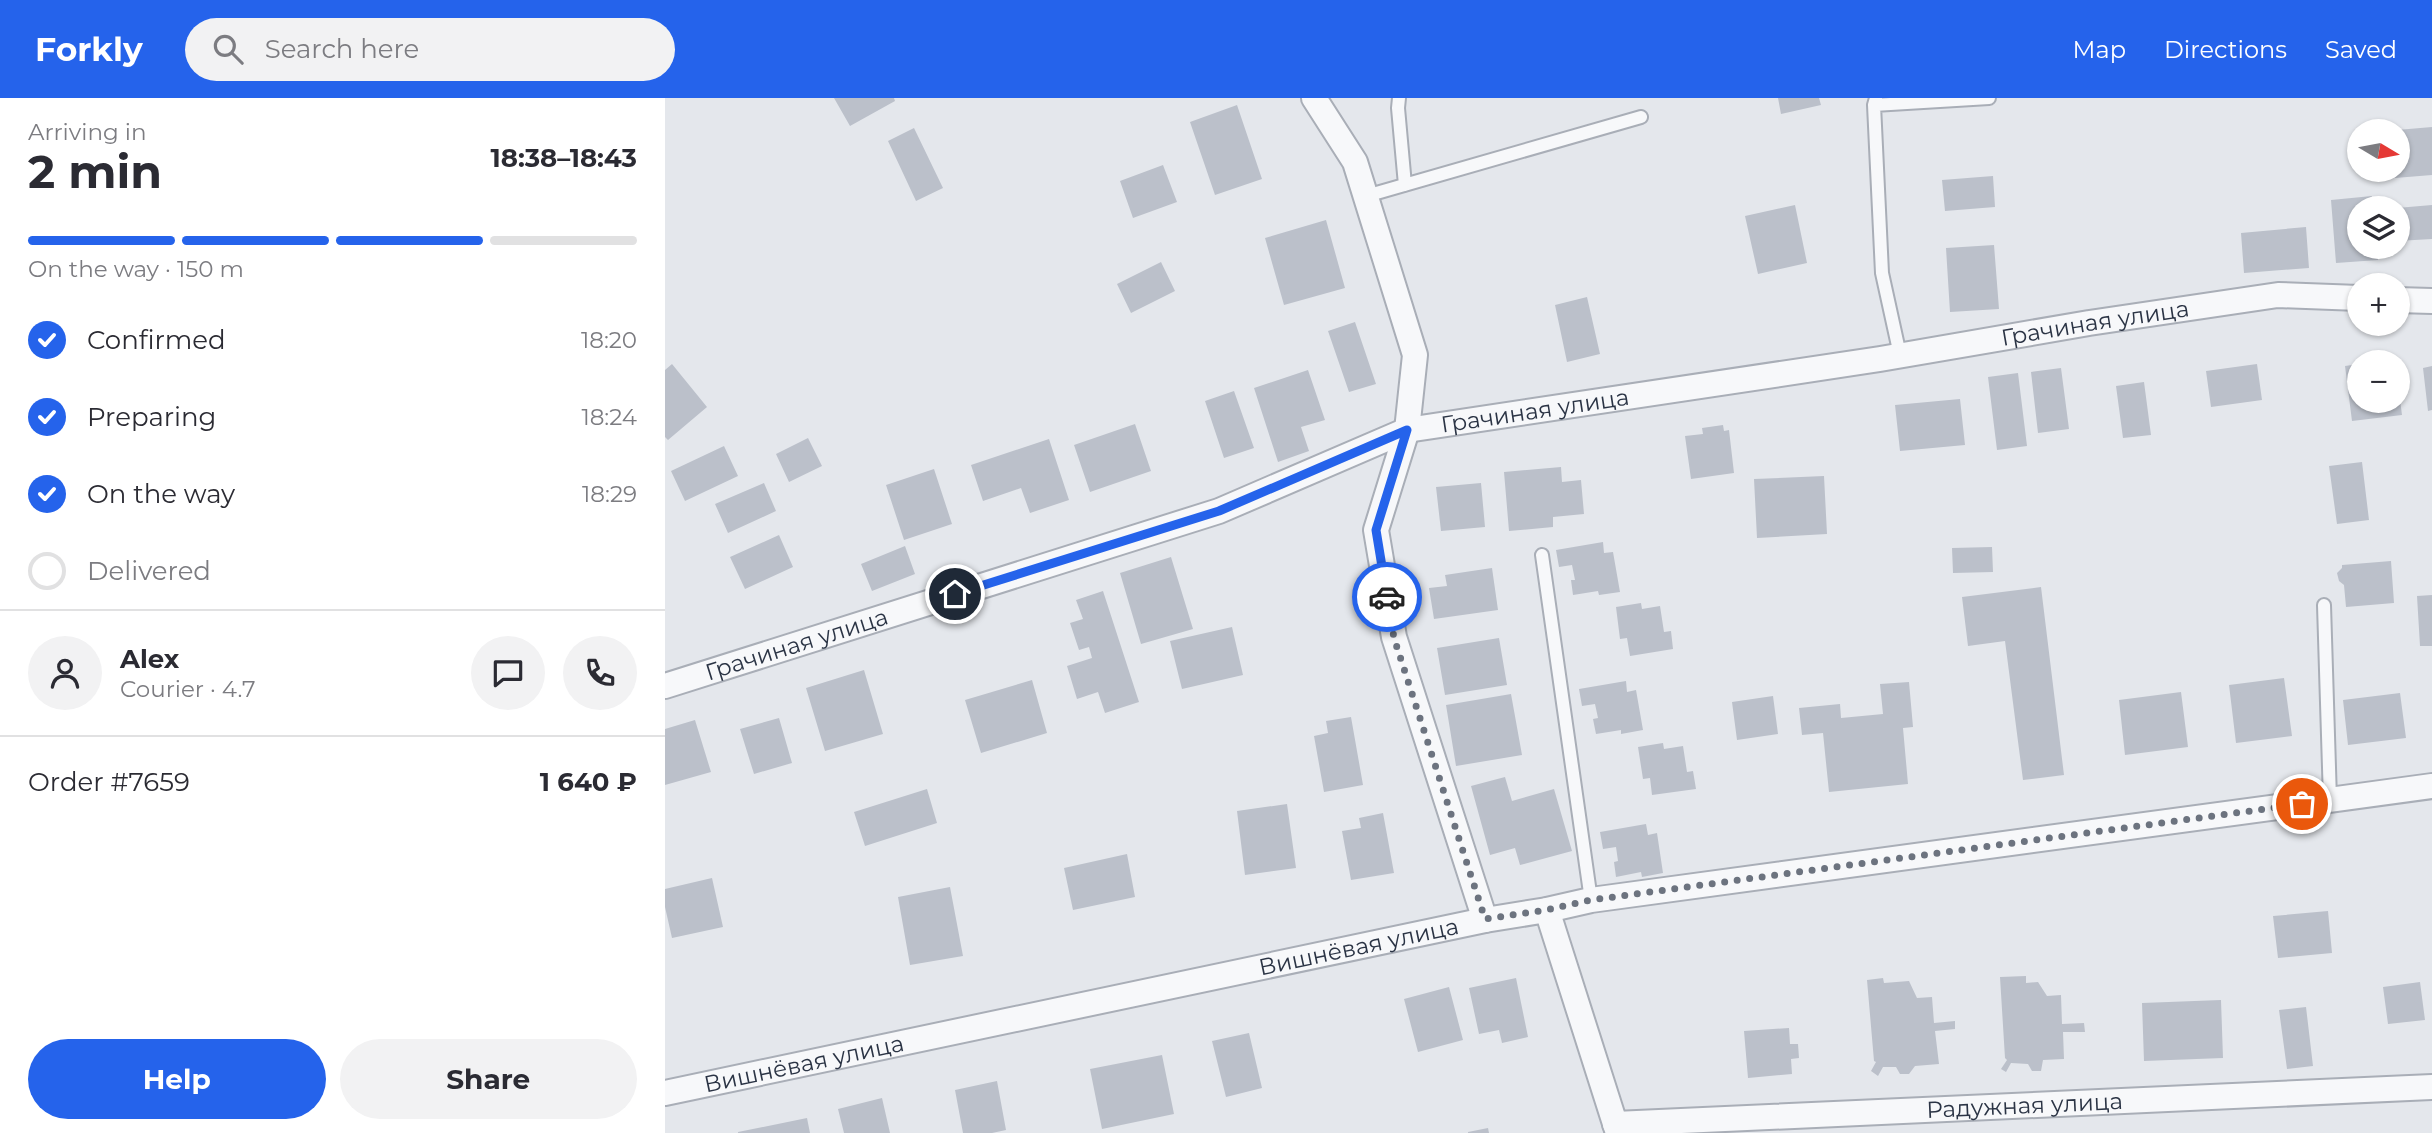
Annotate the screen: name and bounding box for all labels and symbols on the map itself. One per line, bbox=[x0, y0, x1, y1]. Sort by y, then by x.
north arrow bbox=[2347, 119, 2410, 182]
street label: Грачиная улица bbox=[1999, 294, 2191, 352]
street label: Грачиная улица bbox=[1439, 383, 1631, 439]
courier bbox=[1352, 562, 1422, 632]
pin bbox=[925, 564, 985, 624]
street label: Грачиная улица bbox=[702, 602, 891, 686]
pin bbox=[2272, 774, 2332, 834]
street label: Вишнёвая улица bbox=[1256, 912, 1461, 981]
street label: Вишнёвая улица bbox=[702, 1029, 906, 1098]
street label: Радужная улица bbox=[1926, 1087, 2123, 1124]

